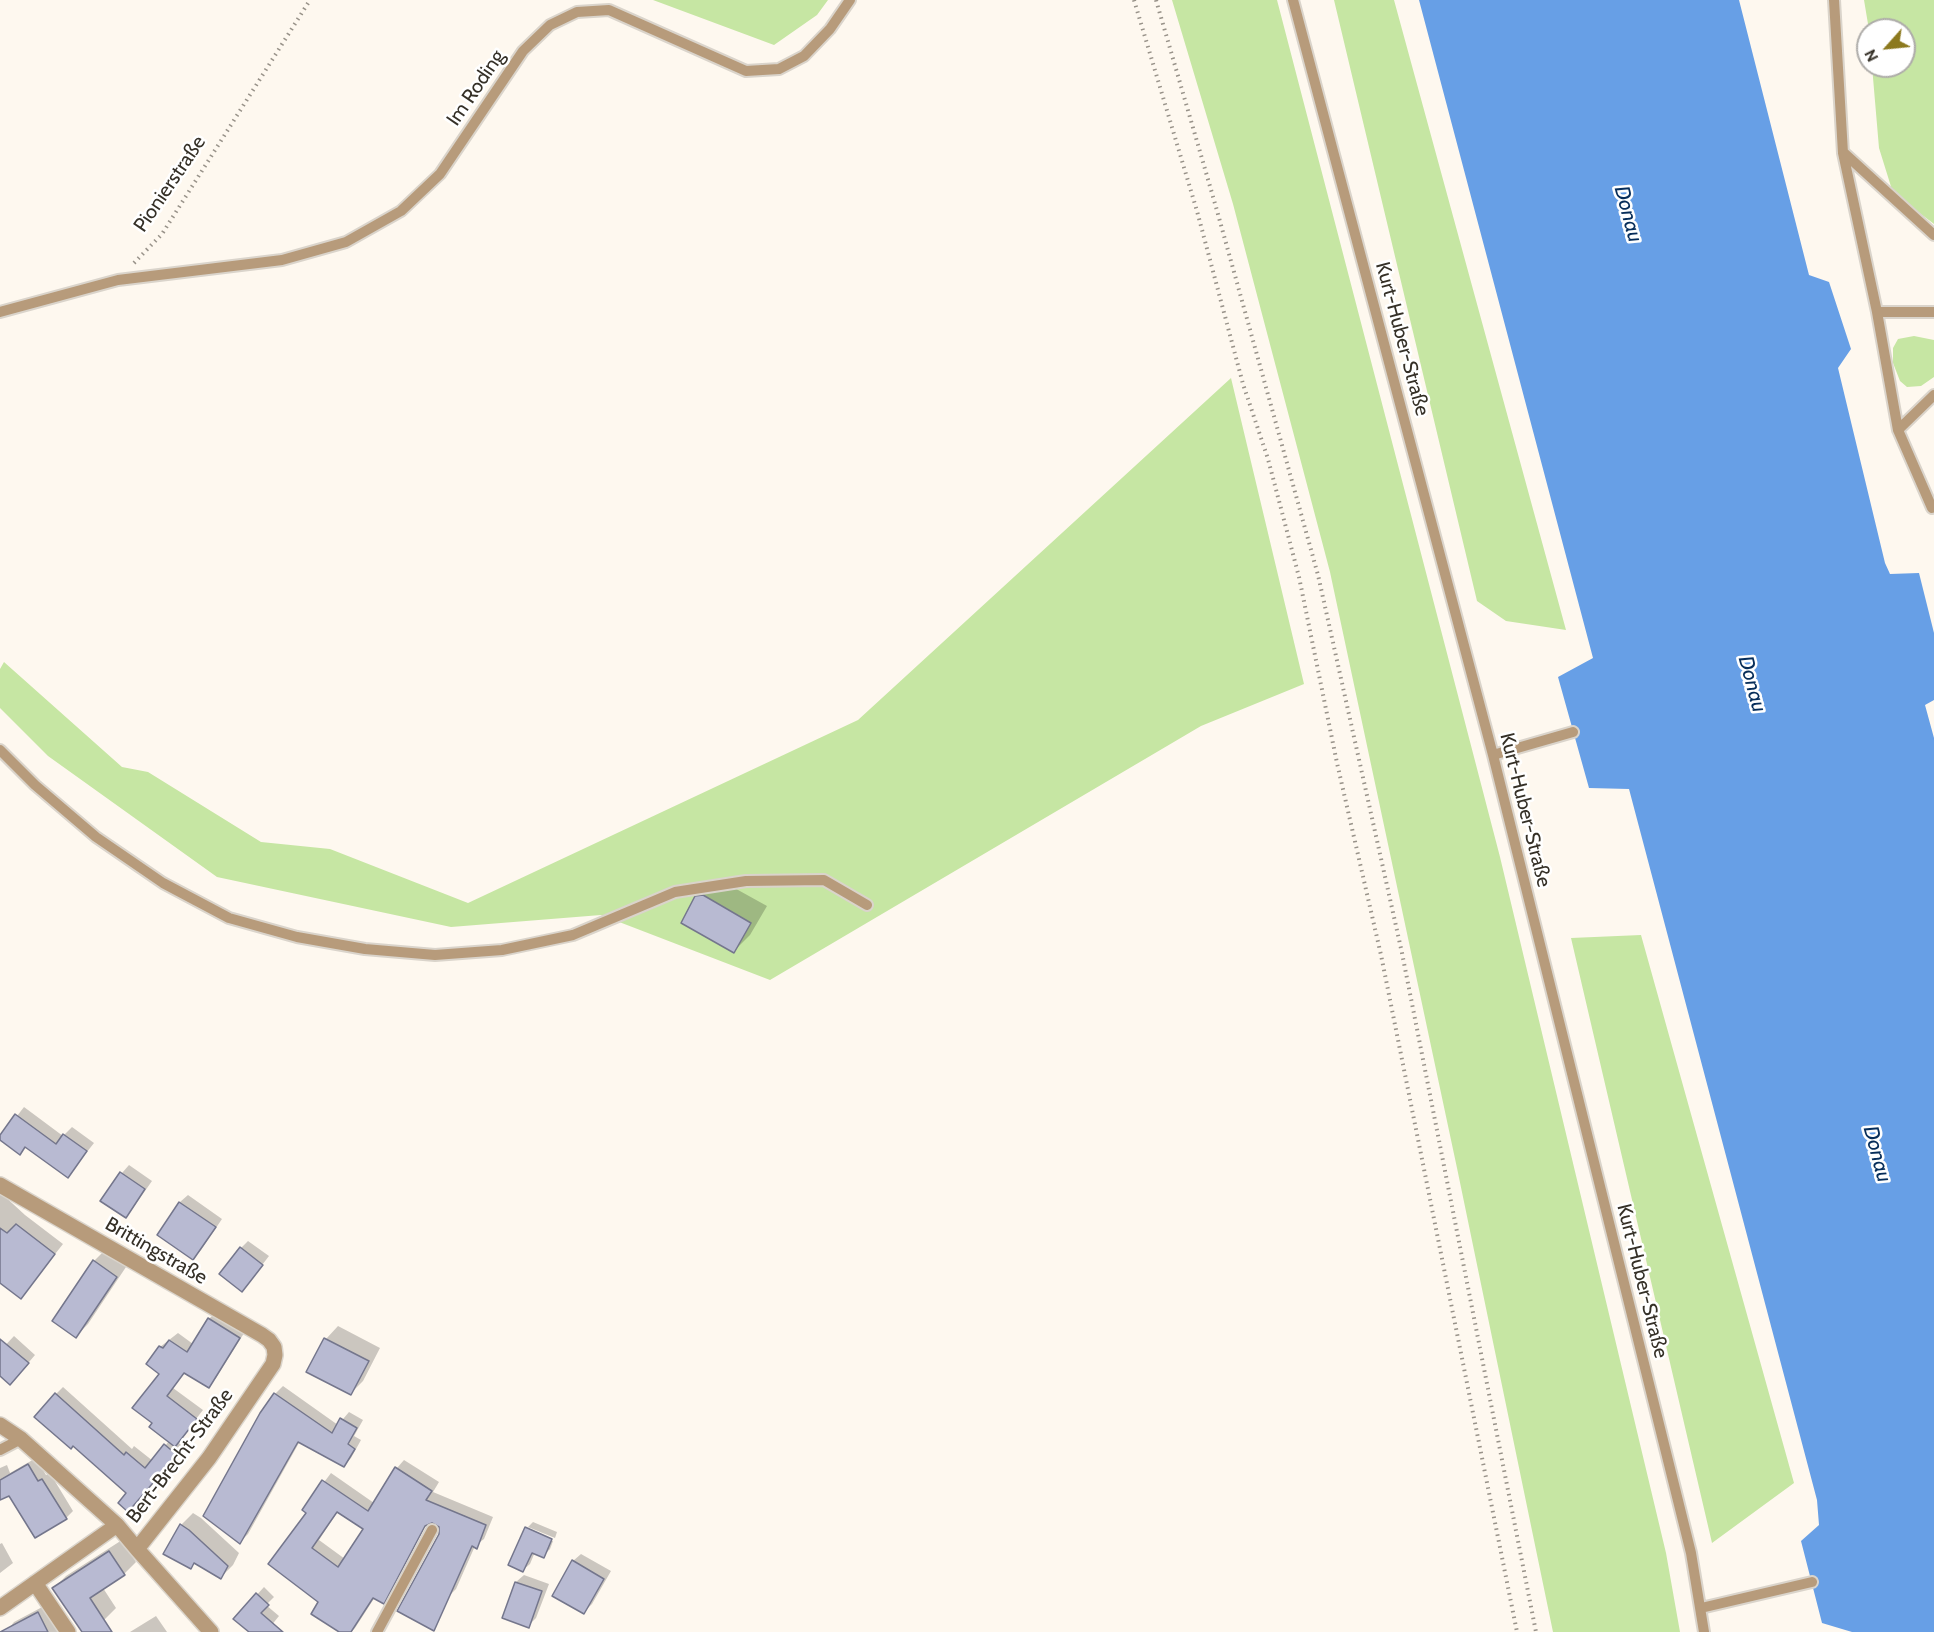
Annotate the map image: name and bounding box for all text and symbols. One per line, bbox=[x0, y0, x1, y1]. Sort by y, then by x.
north arrow bbox=[1856, 18, 1916, 78]
street label: Im Roding bbox=[442, 46, 510, 130]
text: N bbox=[1860, 46, 1882, 65]
street label: Pionierstraße bbox=[129, 131, 211, 237]
water label: Donau bbox=[1608, 183, 1648, 245]
street label: Kurt-Huber-Straße bbox=[1370, 259, 1434, 419]
water label: Donau bbox=[1732, 653, 1772, 715]
street label: Kurt-Huber-Straße bbox=[1494, 730, 1556, 890]
water label: Donau bbox=[1857, 1123, 1897, 1185]
street label: Kurt-Huber-Straße bbox=[1611, 1201, 1673, 1361]
street label: Brittingstraße bbox=[101, 1212, 211, 1290]
street label: Bert-Brecht-Straße bbox=[122, 1384, 238, 1528]

